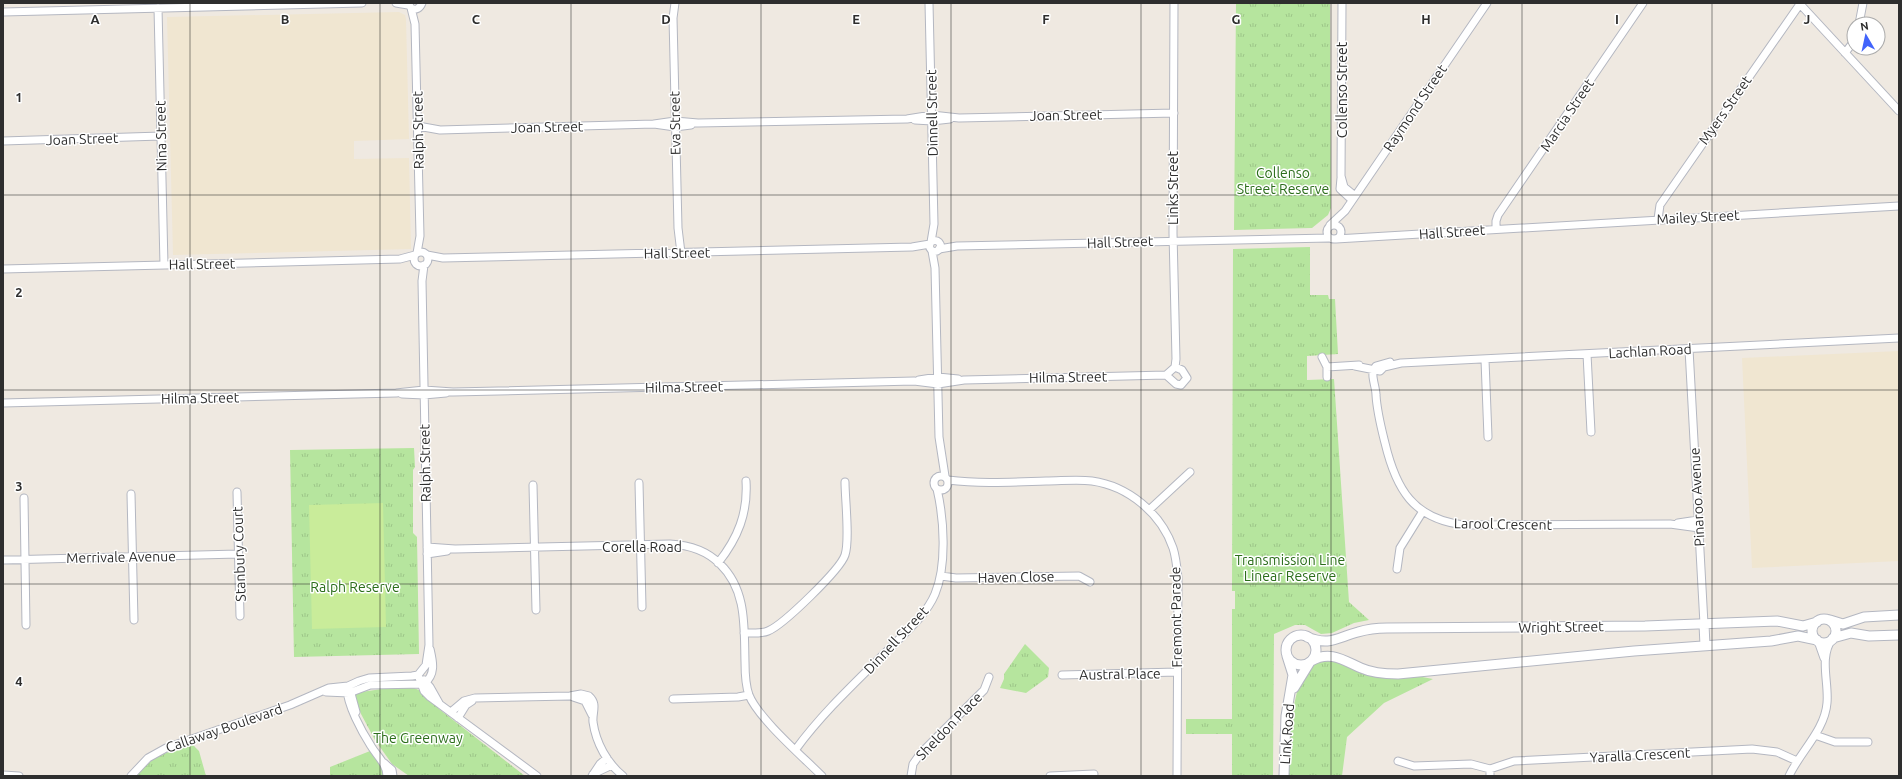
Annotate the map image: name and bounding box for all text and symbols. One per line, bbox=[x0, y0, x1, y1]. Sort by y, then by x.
text: A bbox=[90, 12, 100, 26]
text: B bbox=[281, 12, 290, 26]
text: C bbox=[472, 12, 481, 26]
text: D bbox=[661, 12, 671, 26]
text: E bbox=[852, 12, 860, 26]
text: F bbox=[1042, 12, 1050, 26]
text: G bbox=[1232, 12, 1241, 26]
text: H bbox=[1421, 12, 1431, 26]
text: I bbox=[1615, 12, 1619, 26]
text: J bbox=[1804, 12, 1810, 26]
north arrow bbox=[1846, 16, 1886, 56]
text: N bbox=[1859, 20, 1869, 33]
street label: Collenso Street bbox=[1334, 41, 1350, 138]
street label: Raymond Street bbox=[1380, 61, 1450, 154]
street label: Dinnell Street bbox=[923, 69, 941, 156]
street label: Myers Street bbox=[1695, 72, 1755, 147]
street label: Marcia Street bbox=[1537, 75, 1597, 154]
text: 1 bbox=[15, 90, 23, 104]
street label: Ralph Street bbox=[409, 90, 427, 169]
street label: Eva Street bbox=[666, 90, 684, 155]
street label: Nina Street bbox=[152, 100, 170, 172]
street label: Joan Street bbox=[1030, 106, 1103, 124]
street label: Joan Street bbox=[511, 118, 584, 136]
street label: Joan Street bbox=[45, 130, 119, 148]
street label: Links Street bbox=[1165, 151, 1181, 225]
park label: Collenso Street Reserve bbox=[1237, 165, 1329, 197]
street label: Mailey Street bbox=[1656, 207, 1740, 227]
street label: Hall Street bbox=[1418, 222, 1486, 242]
street label: Hall Street bbox=[1086, 233, 1154, 251]
street label: Hall Street bbox=[644, 244, 711, 262]
street label: Hall Street bbox=[169, 255, 236, 273]
text: 2 bbox=[15, 285, 23, 299]
street label: Lachlan Road bbox=[1608, 341, 1692, 361]
street label: Hilma Street bbox=[1029, 368, 1108, 386]
street label: Hilma Street bbox=[645, 378, 724, 396]
street label: Hilma Street bbox=[161, 389, 240, 407]
street label: Ralph Street bbox=[416, 423, 434, 502]
street label: Pinaroo Avenue bbox=[1686, 447, 1708, 547]
text: 3 bbox=[15, 479, 23, 493]
street label: Stanbury Court bbox=[229, 506, 249, 602]
street label: Larool Crescent bbox=[1454, 515, 1553, 533]
street label: Corella Road bbox=[602, 539, 682, 555]
street label: Merrivale Avenue bbox=[66, 548, 176, 566]
park label: Transmission Line Linear Reserve bbox=[1235, 552, 1345, 584]
street label: Fremont Parade bbox=[1167, 566, 1185, 668]
street label: Haven Close bbox=[977, 568, 1055, 586]
park label: Ralph Reserve bbox=[310, 579, 400, 595]
street label: Dinnell Street bbox=[861, 603, 932, 677]
street label: Wright Street bbox=[1518, 618, 1604, 636]
street label: Austral Place bbox=[1079, 665, 1161, 683]
text: 4 bbox=[15, 674, 23, 688]
street label: Sheldon Place bbox=[913, 689, 985, 763]
street label: Callaway Boulevard bbox=[164, 701, 284, 755]
street label: Link Road bbox=[1277, 703, 1297, 765]
park label: The Greenway bbox=[373, 730, 463, 746]
street label: Yaralla Crescent bbox=[1589, 744, 1691, 766]

